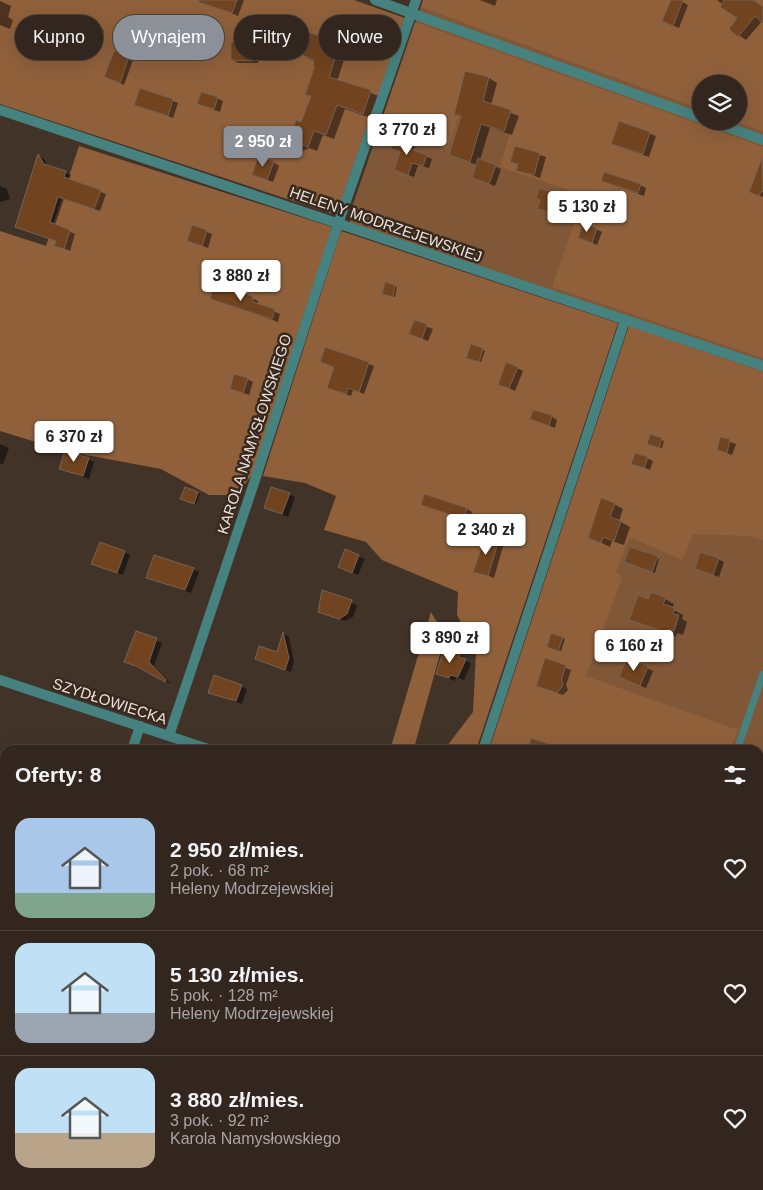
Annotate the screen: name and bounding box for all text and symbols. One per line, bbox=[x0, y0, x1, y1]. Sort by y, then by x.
chip: Kupno bbox=[15, 15, 103, 60]
chip: Wynajem bbox=[113, 15, 224, 60]
chip: Filtry bbox=[234, 15, 309, 60]
chip: Nowe bbox=[319, 15, 401, 60]
map controls bbox=[692, 75, 747, 130]
button: layers bbox=[692, 75, 747, 130]
pin: 3 770 zł bbox=[355, 114, 459, 156]
text: 3 770 zł bbox=[379, 121, 435, 138]
pin: 2 950 zł bbox=[211, 126, 315, 168]
text: 2 950 zł bbox=[235, 133, 291, 150]
street label: HELENY MODRZEJEWSKIEJ bbox=[288, 183, 484, 265]
pin: 5 130 zł bbox=[535, 190, 639, 233]
text: 5 130 zł bbox=[559, 198, 615, 215]
pin: 3 880 zł bbox=[189, 260, 293, 302]
text: 3 880 zł bbox=[213, 267, 269, 284]
street label: KAROLA NAMYSŁOWSKIEGO bbox=[214, 332, 294, 536]
pin: 6 370 zł bbox=[22, 420, 126, 463]
text: 6 370 zł bbox=[46, 428, 102, 445]
pin: 2 340 zł bbox=[434, 514, 538, 556]
text: 2 340 zł bbox=[458, 521, 514, 538]
pin: 3 890 zł bbox=[398, 622, 502, 664]
text: 3 890 zł bbox=[422, 629, 478, 646]
pin: 6 160 zł bbox=[582, 630, 686, 672]
text: 6 160 zł bbox=[606, 637, 662, 654]
street label: SZYDŁOWIECKA bbox=[51, 675, 169, 727]
icon: filters bbox=[721, 761, 749, 789]
text: Oferty: 8 bbox=[15, 763, 101, 786]
icon: home bbox=[55, 838, 115, 898]
text: 2 950 zł/mies. bbox=[170, 838, 304, 861]
icon: heart bbox=[721, 854, 749, 882]
text: 2 pok. · 68 m² bbox=[170, 862, 269, 879]
text: Heleny Modrzejewskiej bbox=[170, 880, 334, 897]
icon: home bbox=[55, 963, 115, 1023]
text: 5 130 zł/mies. bbox=[170, 963, 304, 986]
icon: heart bbox=[721, 979, 749, 1007]
text: 5 pok. · 128 m² bbox=[170, 987, 278, 1004]
text: Heleny Modrzejewskiej bbox=[170, 1005, 334, 1022]
icon: home bbox=[55, 1088, 115, 1148]
text: 3 880 zł/mies. bbox=[170, 1088, 304, 1111]
icon: heart bbox=[721, 1104, 749, 1132]
text: 3 pok. · 92 m² bbox=[170, 1112, 269, 1129]
text: Karola Namysłowskiego bbox=[170, 1130, 341, 1147]

